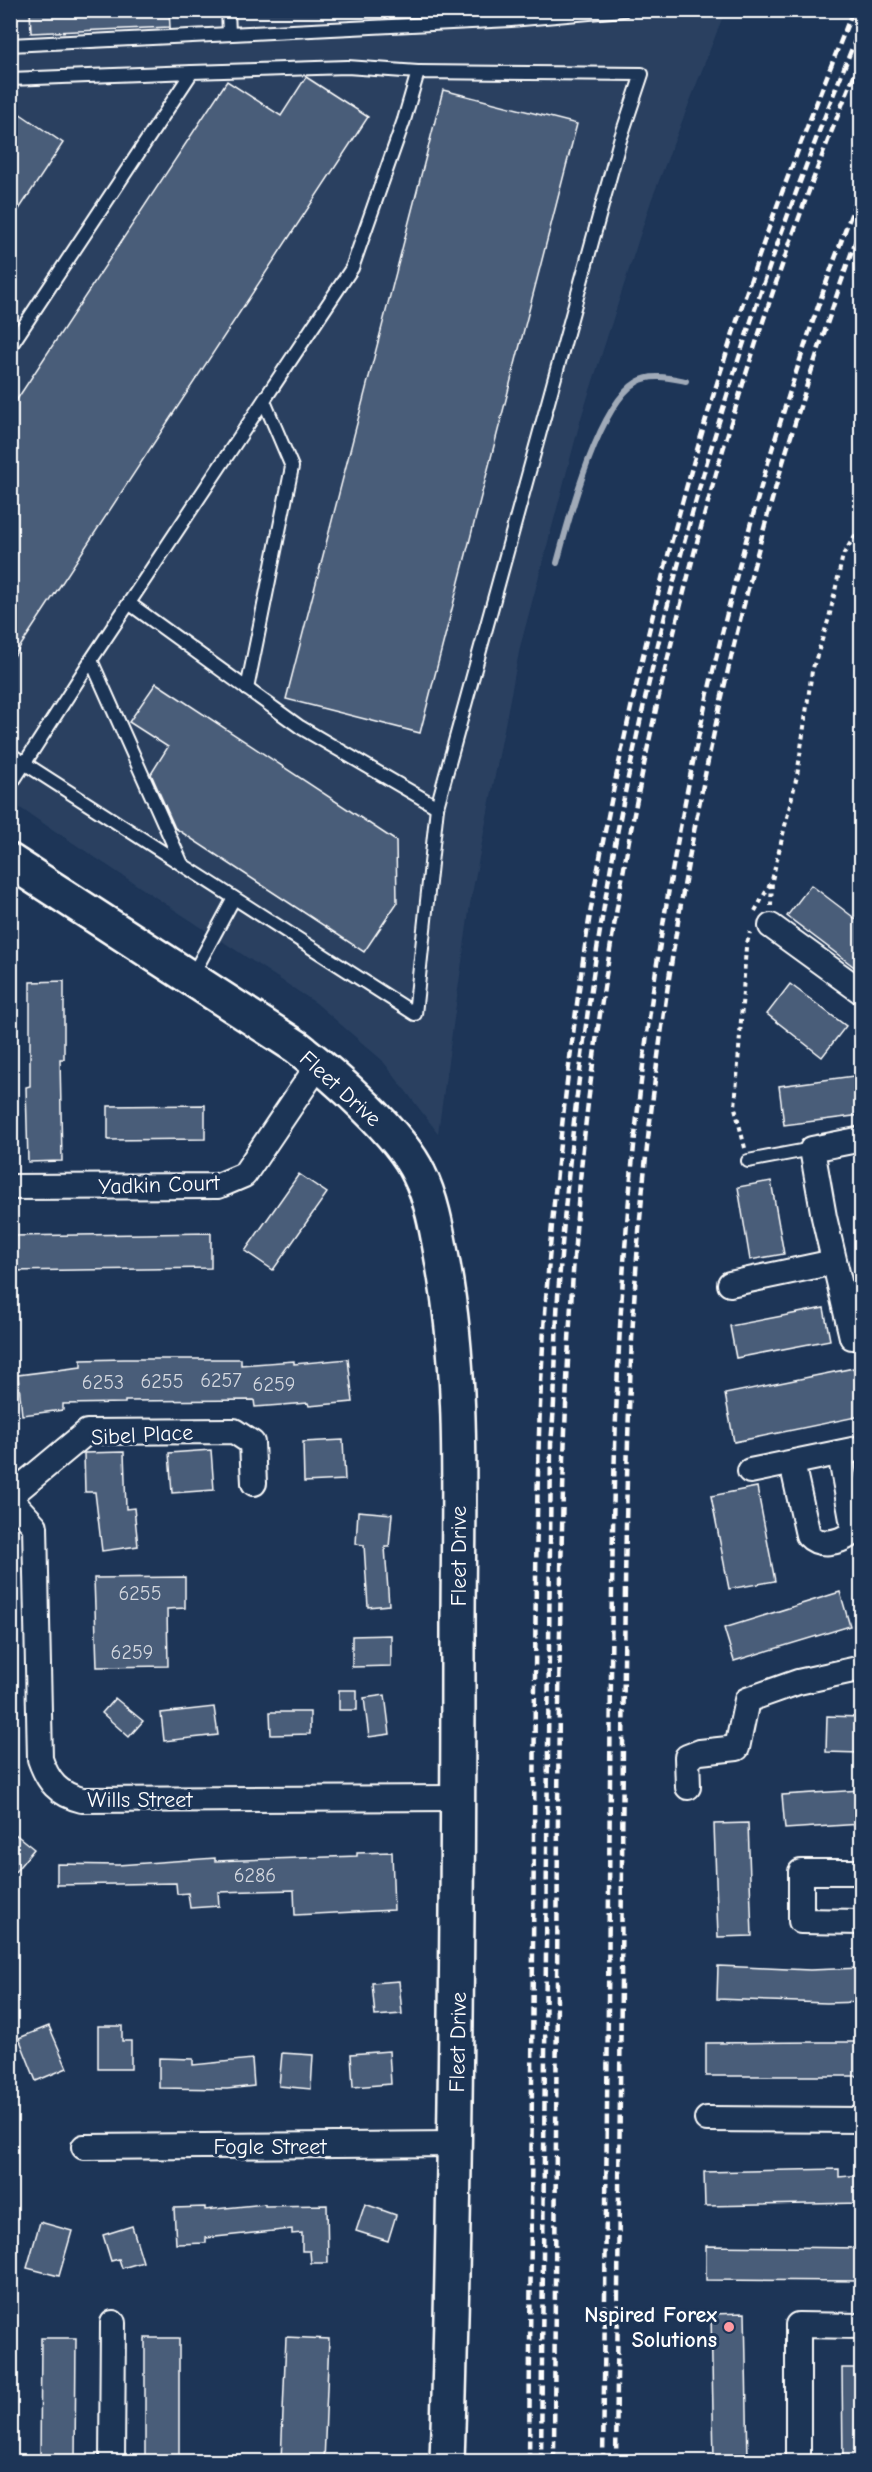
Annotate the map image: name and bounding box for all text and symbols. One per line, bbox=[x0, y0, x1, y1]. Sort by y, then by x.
street label: Fleet Drive bbox=[294, 1045, 386, 1132]
street label: Yadkin Court bbox=[98, 1170, 221, 1200]
house number: 6257 bbox=[200, 1369, 242, 1392]
house number: 6255 bbox=[141, 1370, 183, 1393]
house number: 6253 bbox=[82, 1371, 124, 1394]
house number: 6259 bbox=[253, 1373, 295, 1396]
street label: Sibel Place bbox=[90, 1419, 194, 1451]
street label: Fleet Drive bbox=[446, 1506, 472, 1606]
house number: 6255 bbox=[119, 1582, 161, 1605]
house number: 6259 bbox=[111, 1641, 153, 1664]
street label: Wills Street bbox=[87, 1787, 193, 1813]
house number: 6286 bbox=[234, 1864, 276, 1887]
street label: Fleet Drive bbox=[444, 1992, 472, 2093]
street label: Fogle Street bbox=[213, 2134, 327, 2160]
place label: Nspired Forex Solutions bbox=[584, 2302, 717, 2353]
marker: Nspired Forex Solutions bbox=[722, 2320, 736, 2334]

